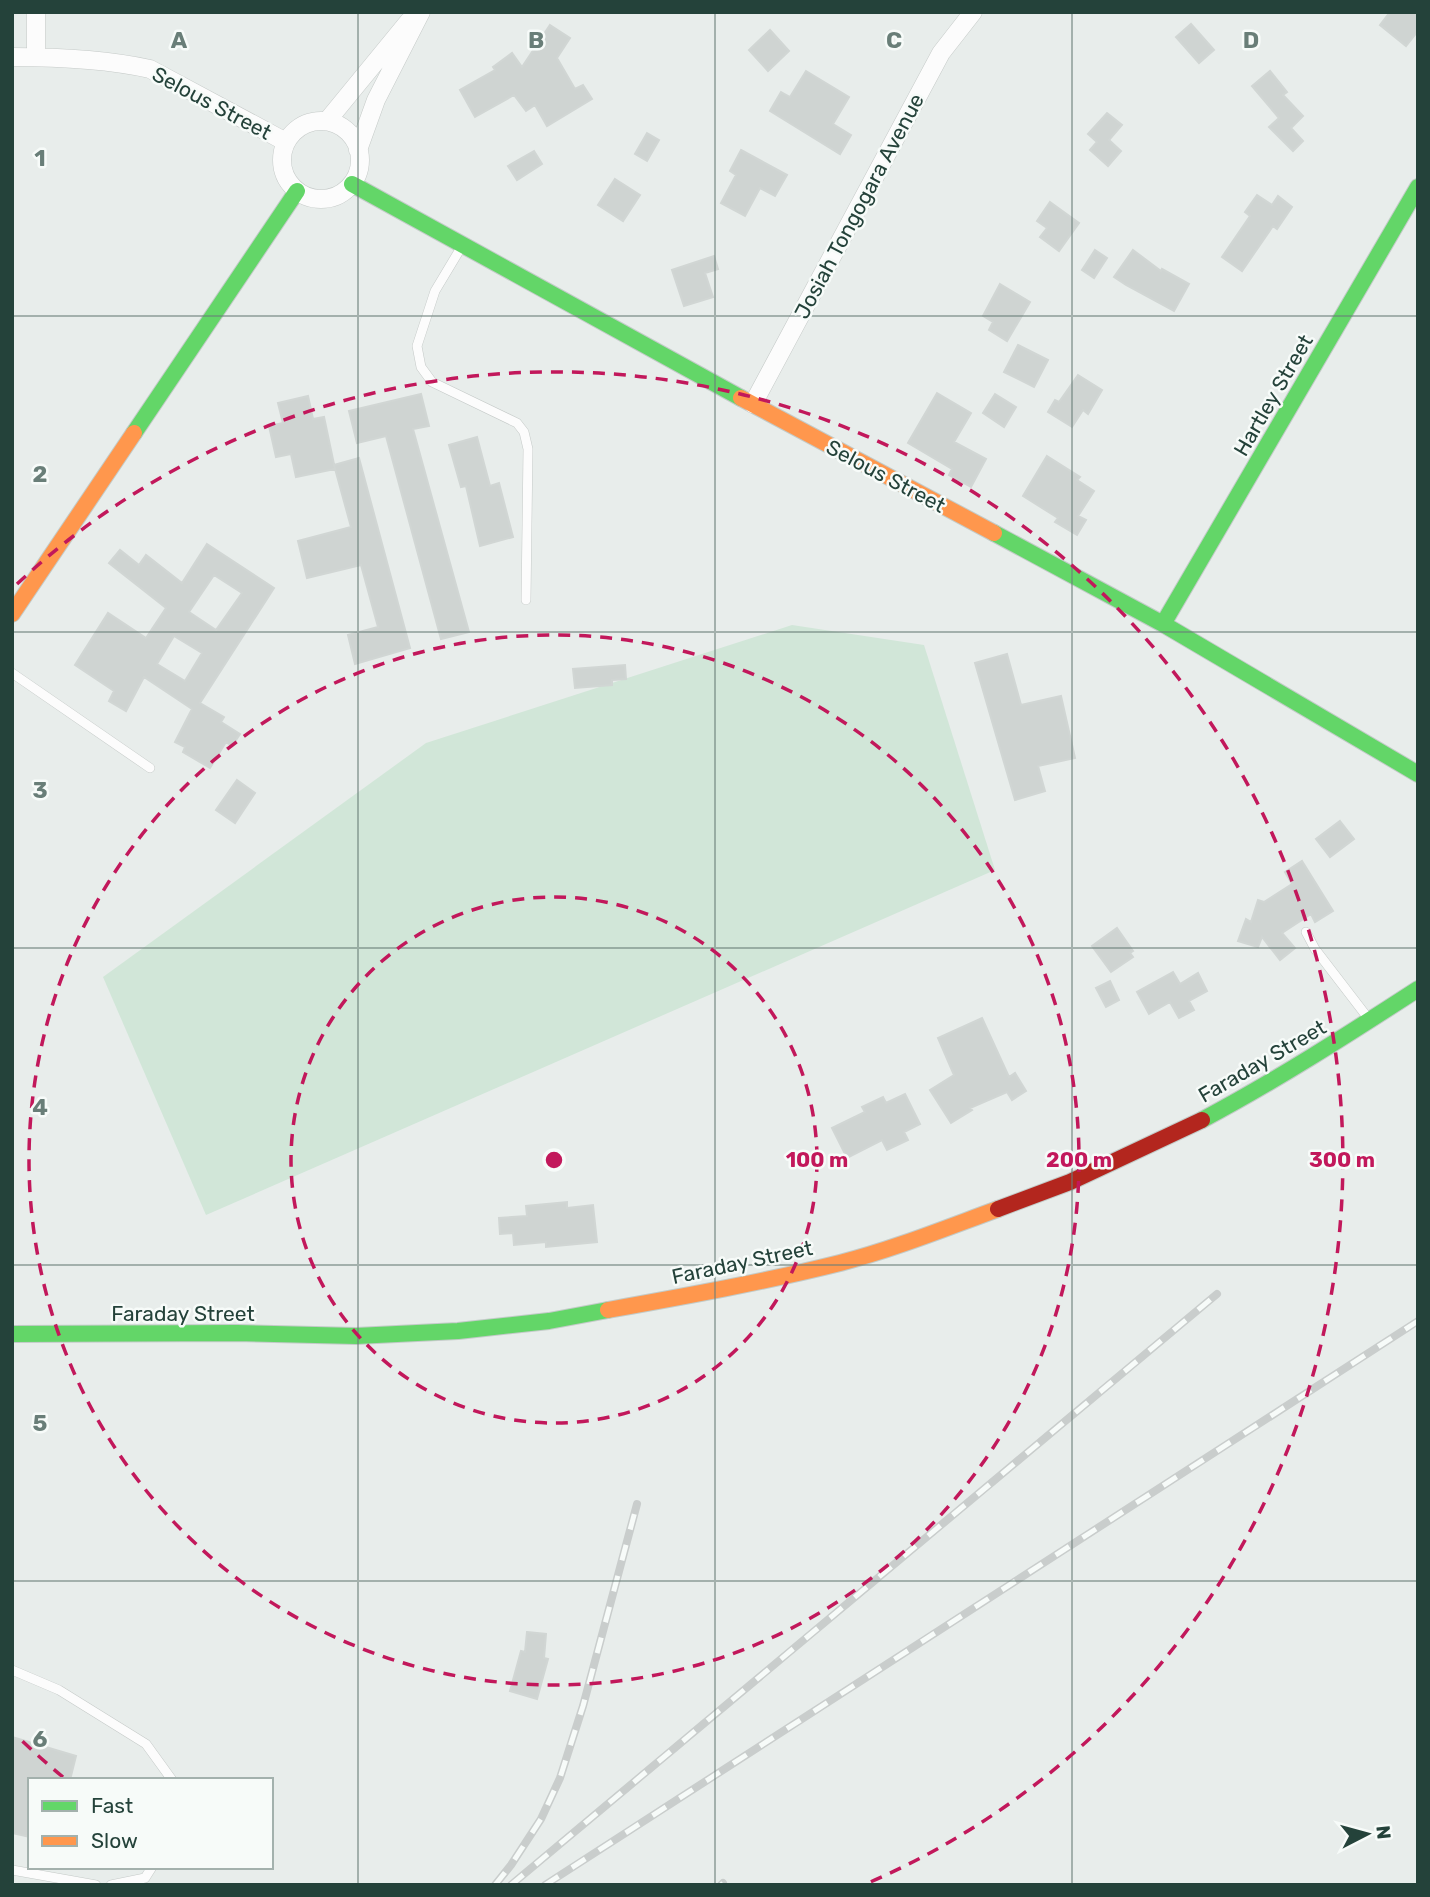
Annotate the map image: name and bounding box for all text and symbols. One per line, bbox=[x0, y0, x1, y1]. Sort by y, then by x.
text: A bbox=[171, 26, 188, 54]
text: B bbox=[528, 26, 544, 54]
text: C bbox=[886, 26, 902, 54]
text: D bbox=[1243, 26, 1259, 54]
street label: Selous Street bbox=[148, 61, 276, 145]
street label: Josiah Tongogara Avenue bbox=[789, 89, 929, 323]
text: 1 bbox=[34, 144, 46, 172]
street label: Hartley Street bbox=[1228, 330, 1318, 460]
street label: Selous Street bbox=[822, 434, 950, 518]
text: 2 bbox=[33, 460, 47, 488]
text: 3 bbox=[32, 776, 48, 804]
street label: Faraday Street bbox=[1194, 1014, 1330, 1108]
text: 4 bbox=[32, 1093, 48, 1121]
text: 100 m bbox=[786, 1147, 848, 1172]
text: 200 m bbox=[1046, 1147, 1112, 1172]
text: 300 m bbox=[1309, 1147, 1375, 1172]
centre of rings bbox=[542, 1148, 566, 1172]
street label: Faraday Street bbox=[669, 1235, 815, 1289]
street label: Faraday Street bbox=[111, 1301, 255, 1326]
text: 5 bbox=[33, 1409, 48, 1437]
text: 6 bbox=[33, 1725, 48, 1753]
legend bbox=[28, 1778, 273, 1869]
text: Fast bbox=[91, 1793, 133, 1818]
north arrow bbox=[1332, 1799, 1402, 1869]
text: N bbox=[1371, 1824, 1396, 1840]
text: Slow bbox=[91, 1828, 138, 1853]

